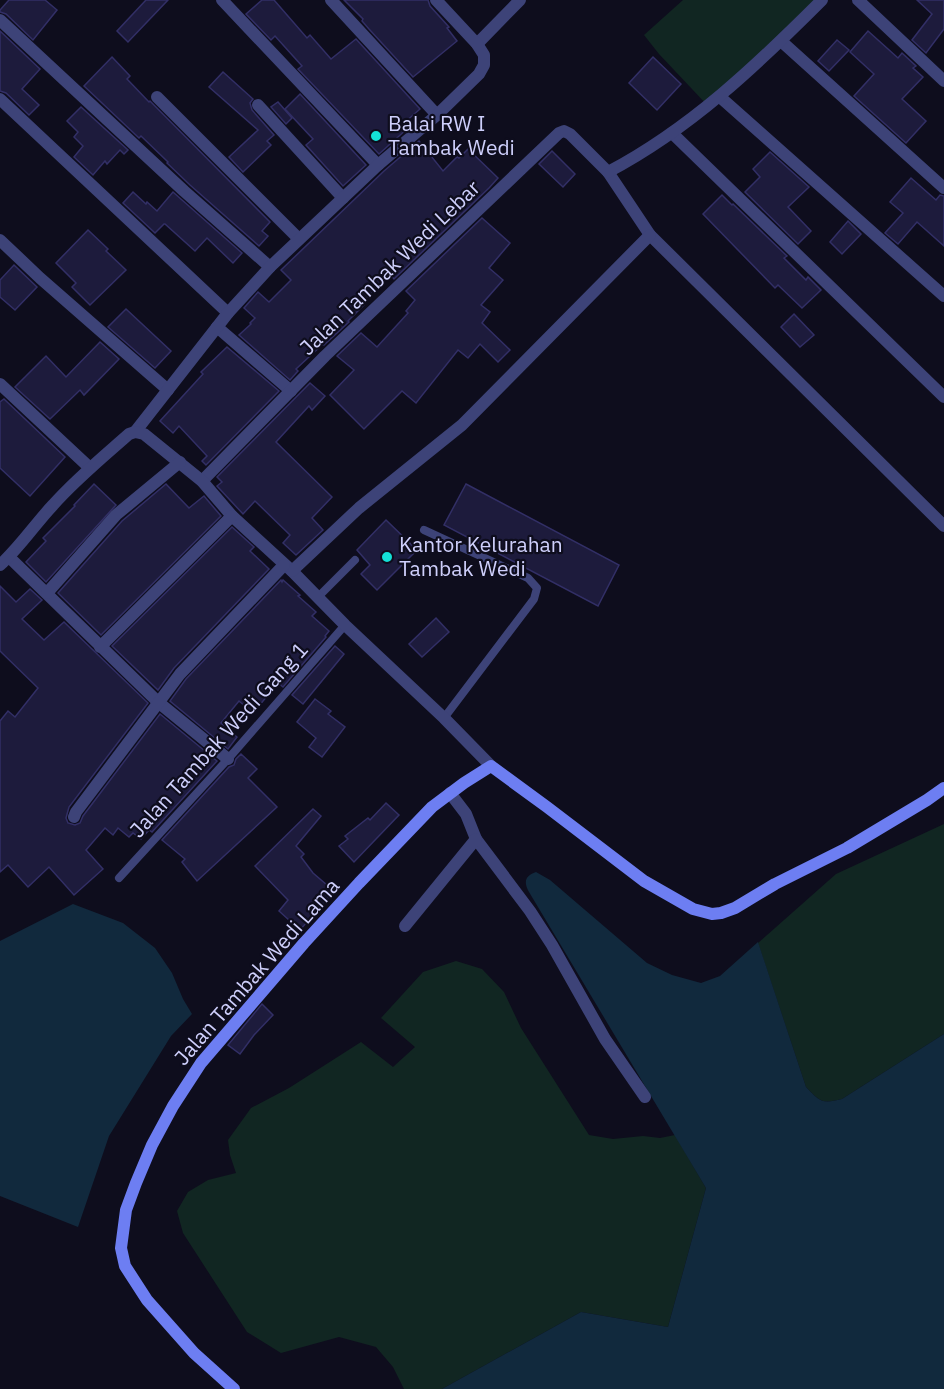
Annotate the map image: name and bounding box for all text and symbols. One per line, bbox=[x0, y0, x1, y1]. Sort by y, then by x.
place label: Balai RW I Tambak Wedi bbox=[388, 109, 515, 161]
marker: Balai RW I Tambak Wedi bbox=[369, 129, 383, 143]
street label: Jalan Tambak Wedi Lebar bbox=[293, 173, 486, 361]
place label: Kantor Kelurahan Tambak Wedi bbox=[399, 530, 563, 582]
marker: Kantor Kelurahan Tambak Wedi bbox=[380, 550, 394, 564]
street label: Jalan Tambak Wedi Gang 1 bbox=[123, 636, 314, 843]
street label: Jalan Tambak Wedi Lama bbox=[167, 872, 345, 1071]

